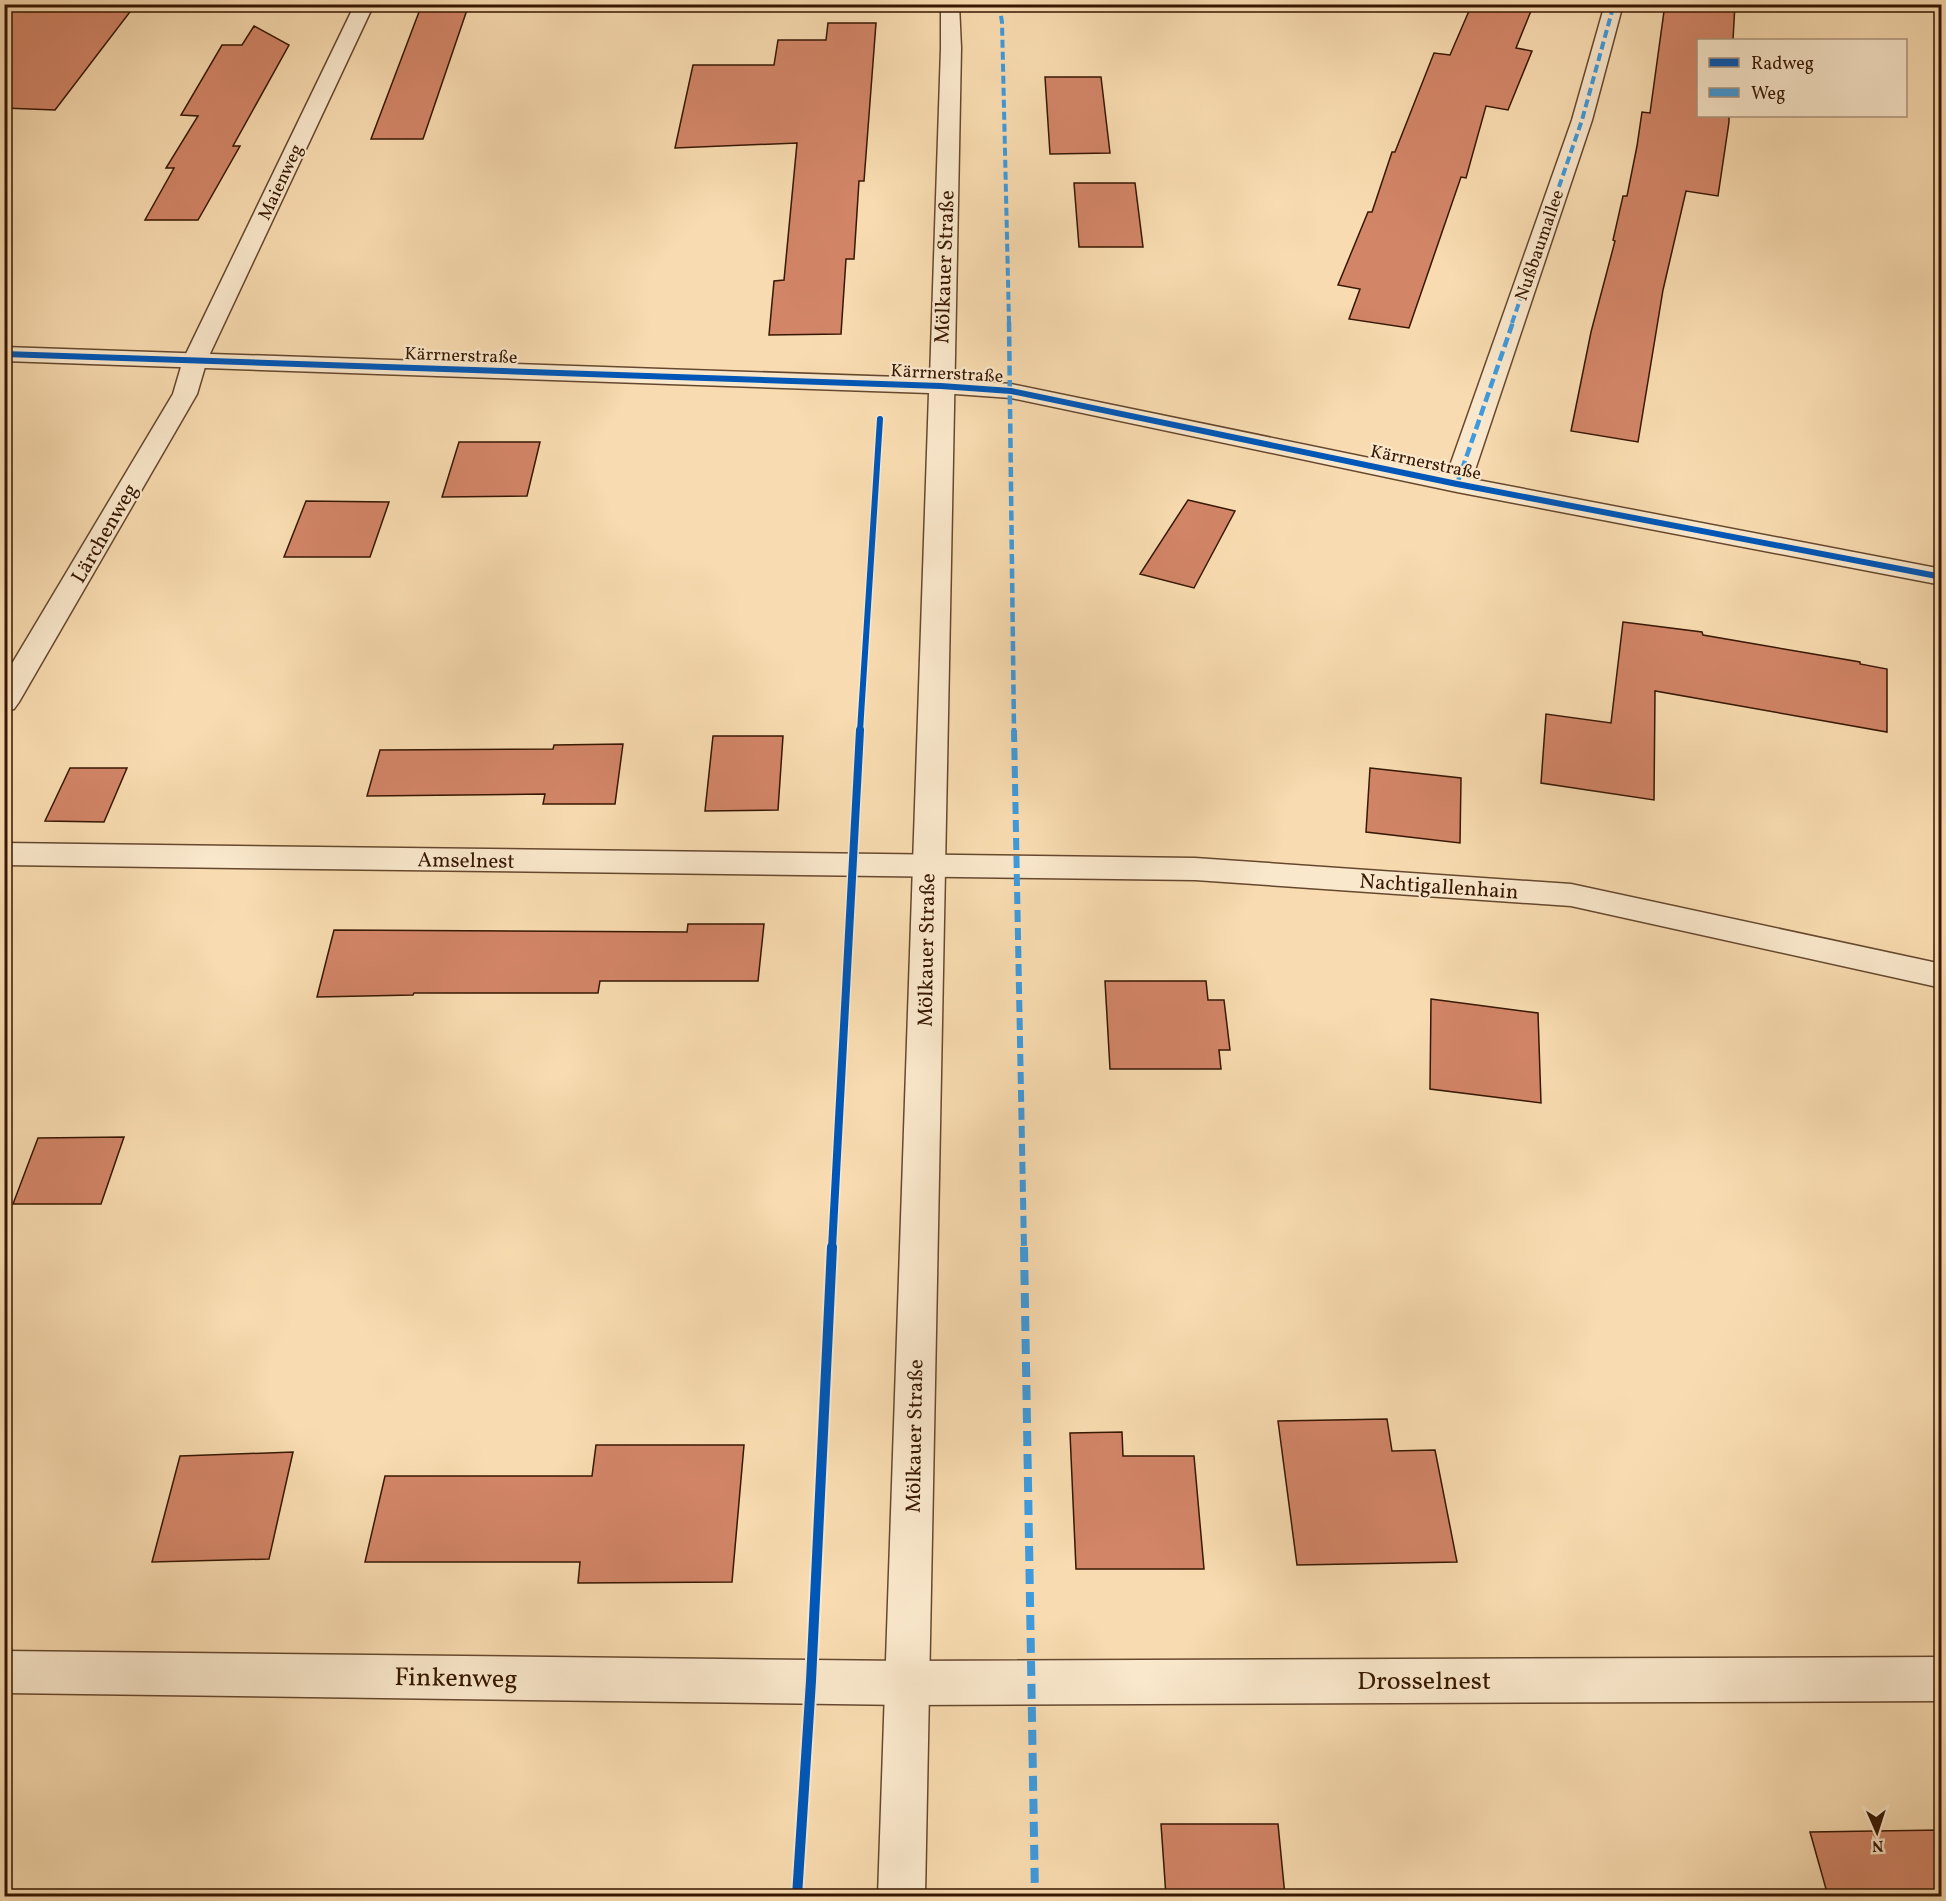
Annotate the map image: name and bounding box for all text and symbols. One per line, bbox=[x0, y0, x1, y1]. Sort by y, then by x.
legend bbox=[1697, 39, 1907, 117]
text: Radweg bbox=[1751, 52, 1814, 77]
text: Weg bbox=[1751, 82, 1785, 107]
street label: Maienweg bbox=[253, 141, 310, 225]
street label: Nußbaumallee bbox=[1510, 187, 1571, 304]
street label: Mölkauer Straße bbox=[928, 190, 963, 344]
street label: Kärrnerstraße bbox=[404, 342, 518, 371]
street label: Kärrnerstraße bbox=[890, 359, 1004, 390]
street label: Kärrnerstraße bbox=[1368, 440, 1484, 487]
street label: Lärchenweg bbox=[65, 479, 146, 589]
street label: Amselnest bbox=[417, 846, 515, 877]
street label: Nachtigallenhain bbox=[1358, 867, 1519, 908]
street label: Mölkauer Straße bbox=[912, 873, 943, 1027]
street label: Mölkauer Straße bbox=[900, 1359, 931, 1513]
street label: Finkenweg bbox=[394, 1660, 518, 1698]
street label: Drosselnest bbox=[1357, 1664, 1491, 1700]
north arrow bbox=[1847, 1802, 1907, 1862]
text: N bbox=[1871, 1834, 1884, 1856]

